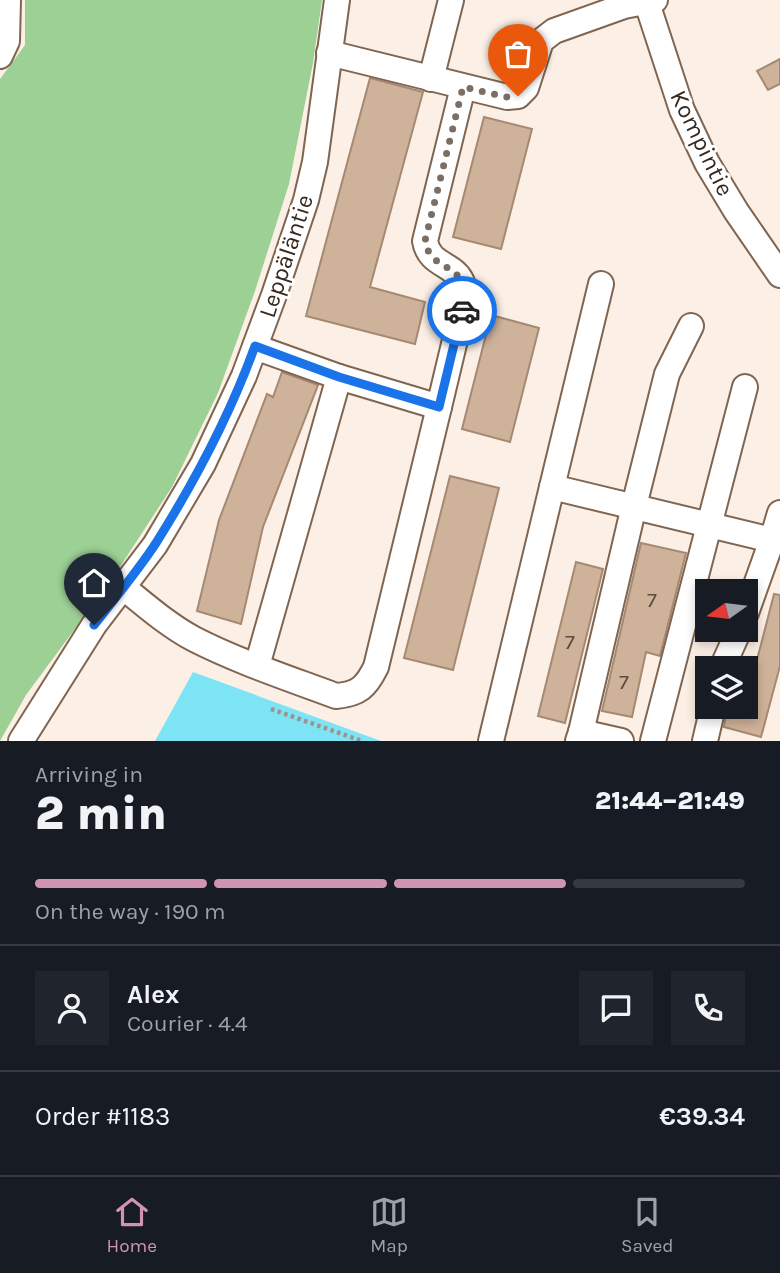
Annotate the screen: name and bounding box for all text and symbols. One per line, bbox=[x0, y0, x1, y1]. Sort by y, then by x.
pin bbox=[488, 24, 548, 96]
icon: bag bbox=[499, 35, 537, 73]
street label: Kompintie bbox=[664, 85, 740, 201]
street label: Leppäläntie bbox=[253, 191, 319, 321]
courier bbox=[427, 276, 497, 346]
icon: car bbox=[443, 292, 481, 330]
pin bbox=[64, 553, 124, 625]
icon: home bbox=[75, 564, 113, 602]
north arrow bbox=[695, 579, 758, 642]
map controls bbox=[695, 579, 758, 719]
house number: 7 bbox=[647, 588, 657, 612]
house number: 7 bbox=[565, 630, 575, 654]
button: layers bbox=[695, 656, 758, 719]
house number: 7 bbox=[619, 670, 629, 694]
text: Arriving in bbox=[35, 761, 143, 788]
text: 21:44–21:49 bbox=[595, 785, 745, 816]
text: 2 min bbox=[35, 787, 167, 841]
text: On the way · 190 m bbox=[35, 898, 226, 925]
button: person bbox=[35, 971, 109, 1045]
button: chat bbox=[579, 971, 653, 1045]
button: phone bbox=[671, 971, 745, 1045]
text: Alex bbox=[127, 979, 179, 1010]
text: Courier · 4.4 bbox=[127, 1010, 248, 1037]
text: Order #1183 bbox=[35, 1101, 170, 1132]
text: €39.34 bbox=[659, 1101, 745, 1132]
tab: Home bbox=[106, 1193, 157, 1257]
tab: Map bbox=[370, 1193, 408, 1257]
tab: Saved bbox=[621, 1193, 674, 1257]

